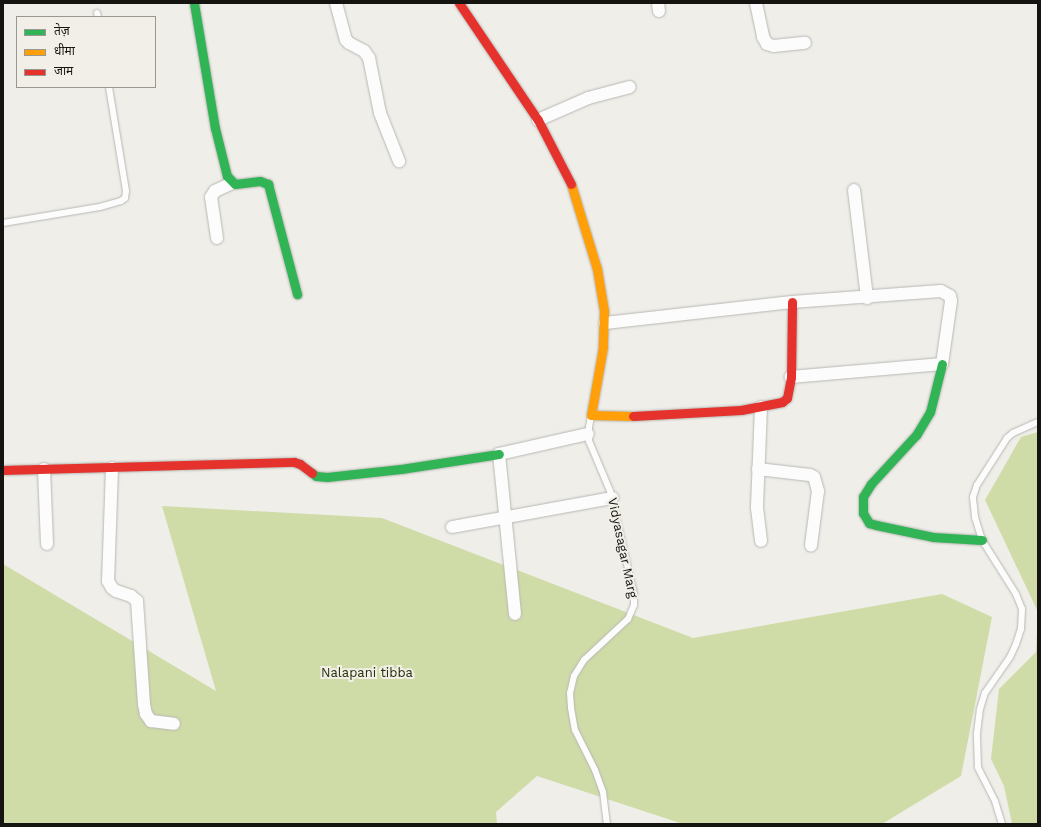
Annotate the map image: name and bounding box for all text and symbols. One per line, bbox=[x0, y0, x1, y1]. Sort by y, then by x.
legend bbox=[16, 16, 156, 88]
text: तेज़ bbox=[54, 24, 70, 38]
text: धीमा bbox=[54, 44, 75, 58]
text: जाम bbox=[54, 64, 73, 78]
street label: Vidyasagar Marg bbox=[604, 496, 640, 600]
park label: Nalapani tibba bbox=[321, 665, 413, 681]

